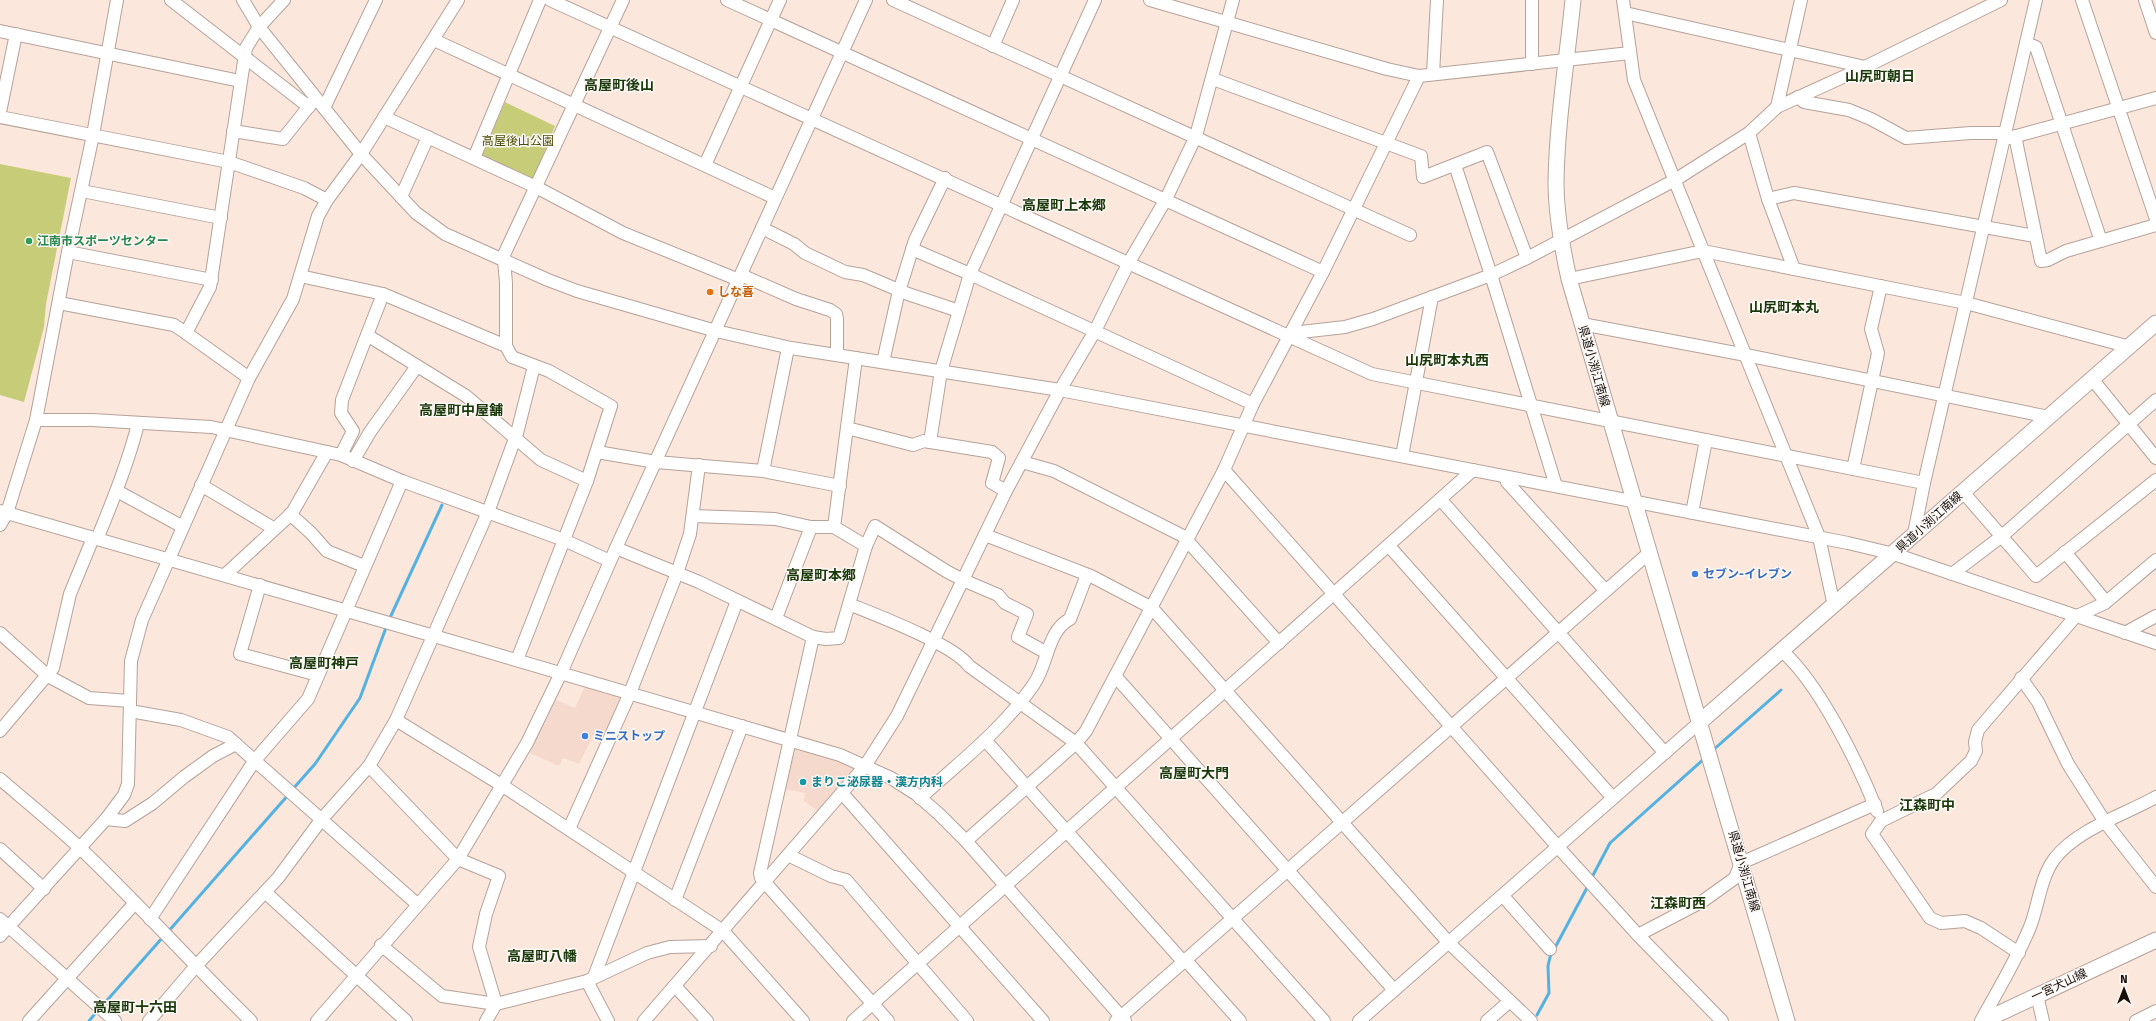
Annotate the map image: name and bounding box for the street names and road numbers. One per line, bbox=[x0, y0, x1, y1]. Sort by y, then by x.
street label: 県道小渕江南線 bbox=[1576, 324, 1612, 408]
street label: 県道小渕江南線 bbox=[1893, 489, 1965, 555]
street label: 県道小渕江南線 bbox=[1726, 829, 1762, 913]
street label: 一宮犬山線 bbox=[2029, 966, 2089, 1004]

